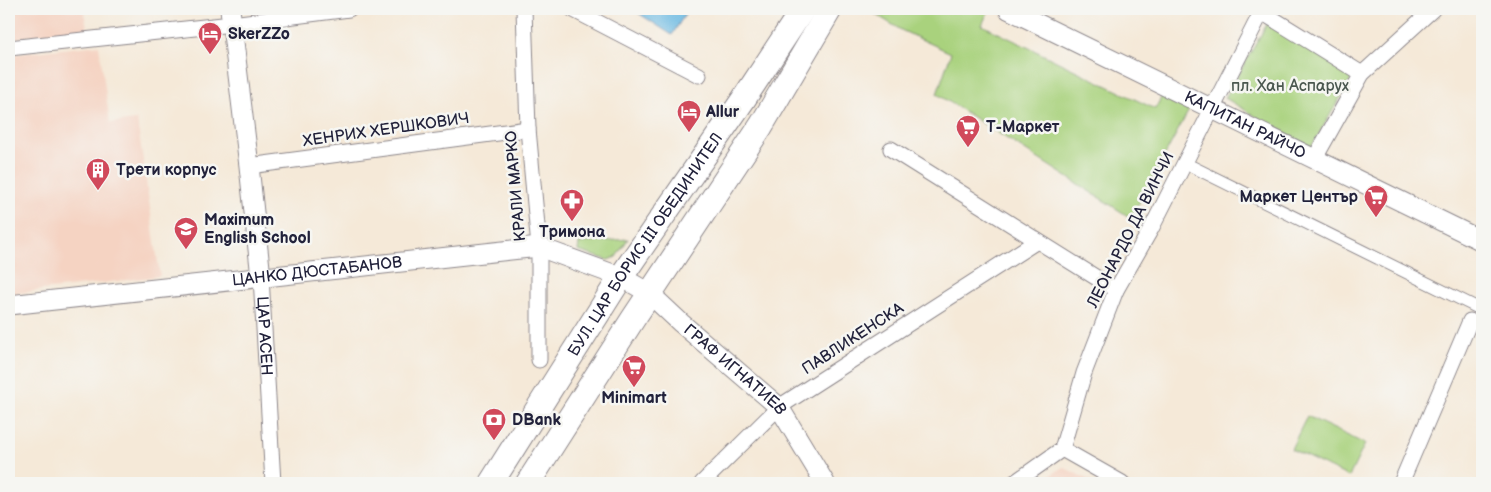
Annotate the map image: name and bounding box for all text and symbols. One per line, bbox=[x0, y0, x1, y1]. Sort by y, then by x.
hotel icon: SkerZZo bbox=[197, 21, 223, 55]
place label: SkerZZo bbox=[228, 25, 290, 44]
park label: пл. Хан Аспарух bbox=[1231, 77, 1349, 96]
street label: КАПИТАН РАЙЧО bbox=[1181, 87, 1309, 163]
hotel icon: Allur bbox=[676, 99, 702, 133]
place label: Allur bbox=[705, 103, 740, 122]
street label: ХЕНРИХ ХЕРШКОВИЧ bbox=[302, 109, 470, 151]
supermarket icon: Т-Маркет bbox=[955, 114, 981, 148]
place label: Т-Маркет bbox=[986, 118, 1060, 137]
street label: КРАЛИ МАРКО bbox=[502, 129, 530, 242]
street label: БУЛ. ЦАР БОРИС III ОБЕДИНИТЕЛ bbox=[564, 129, 727, 360]
street label: ЛЕОНАРДО ДА ВИНЧИ bbox=[1083, 149, 1179, 312]
building icon: Трети корпус bbox=[85, 157, 111, 191]
place label: Трети корпус bbox=[116, 161, 217, 180]
supermarket icon: Маркет Център bbox=[1363, 184, 1389, 218]
pharmacy icon: Тримона bbox=[559, 188, 585, 222]
place label: Маркет Център bbox=[1239, 188, 1359, 207]
place label: Maximum English School bbox=[204, 211, 311, 248]
school or university icon: Maximum English School bbox=[173, 216, 199, 250]
place label: Тримона bbox=[539, 223, 606, 242]
street label: ЦАНКО ДЮСТАБАНОВ bbox=[231, 253, 403, 290]
street label: ЦАР АСЕН bbox=[253, 296, 276, 376]
street label: ПАВЛИКЕНСКА bbox=[799, 299, 908, 379]
street label: ГРАФ ИГНАТИЕВ bbox=[680, 320, 791, 418]
supermarket icon: Minimart bbox=[621, 354, 647, 388]
place label: Minimart bbox=[601, 389, 667, 408]
bank icon: DBank bbox=[481, 407, 507, 441]
place label: DBank bbox=[512, 411, 562, 430]

